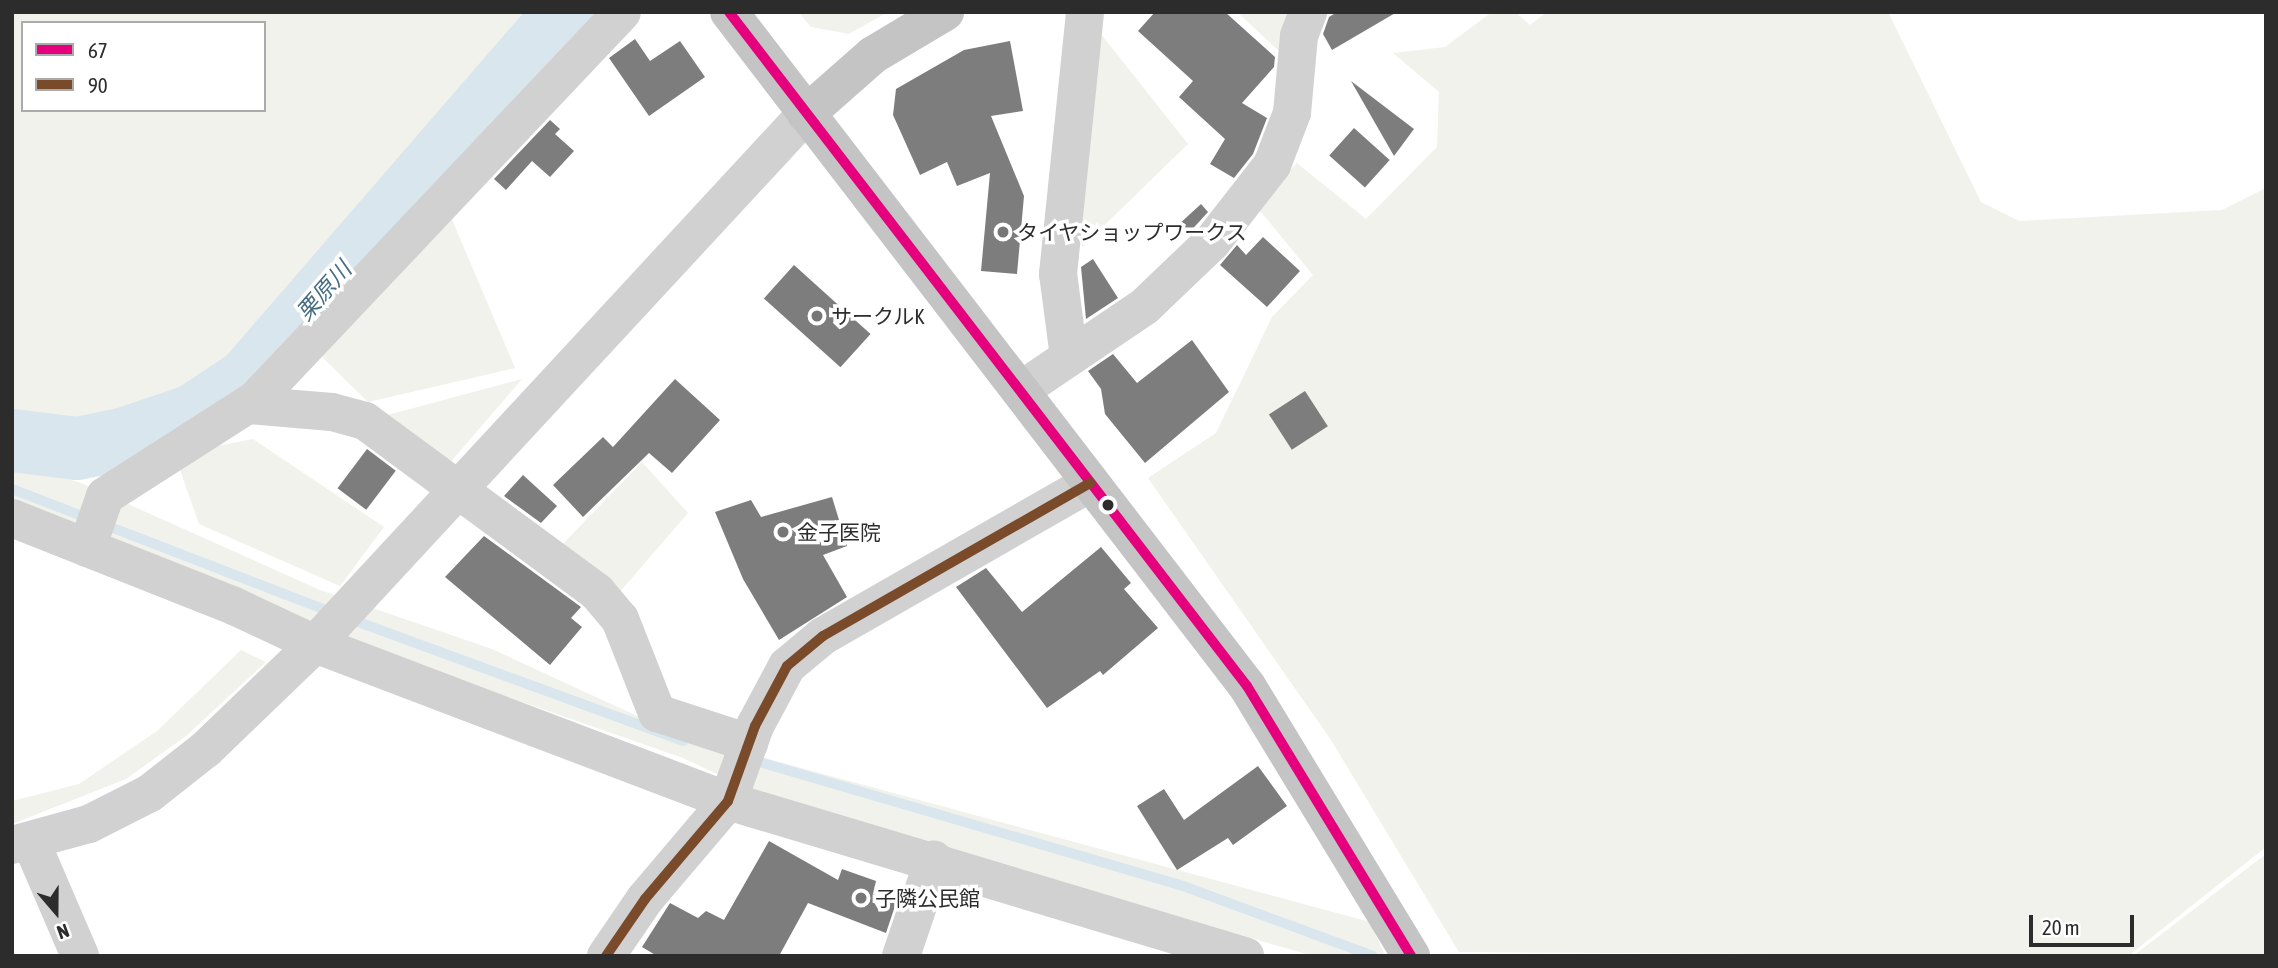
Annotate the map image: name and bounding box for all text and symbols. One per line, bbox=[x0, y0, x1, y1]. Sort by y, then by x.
legend bbox=[21, 21, 266, 112]
text: 67 bbox=[88, 38, 108, 62]
text: 90 bbox=[88, 73, 108, 97]
place label: タイヤショップワークス bbox=[1017, 219, 1248, 245]
marker: タイヤショップワークス bbox=[995, 224, 1011, 240]
water label: 栗原川 bbox=[291, 256, 357, 326]
place label: サークルK bbox=[831, 303, 925, 329]
marker: サークルK bbox=[809, 308, 825, 324]
unlabelled marker bbox=[1101, 498, 1115, 512]
place label: 金子医院 bbox=[797, 519, 881, 545]
marker: 金子医院 bbox=[775, 524, 791, 540]
north arrow bbox=[21, 877, 91, 947]
place label: 子隣公民館 bbox=[875, 885, 980, 911]
marker: 子隣公民館 bbox=[853, 890, 869, 906]
scale bar bbox=[2033, 902, 2138, 946]
text: 20 m bbox=[2042, 915, 2080, 939]
text: N bbox=[54, 919, 72, 944]

